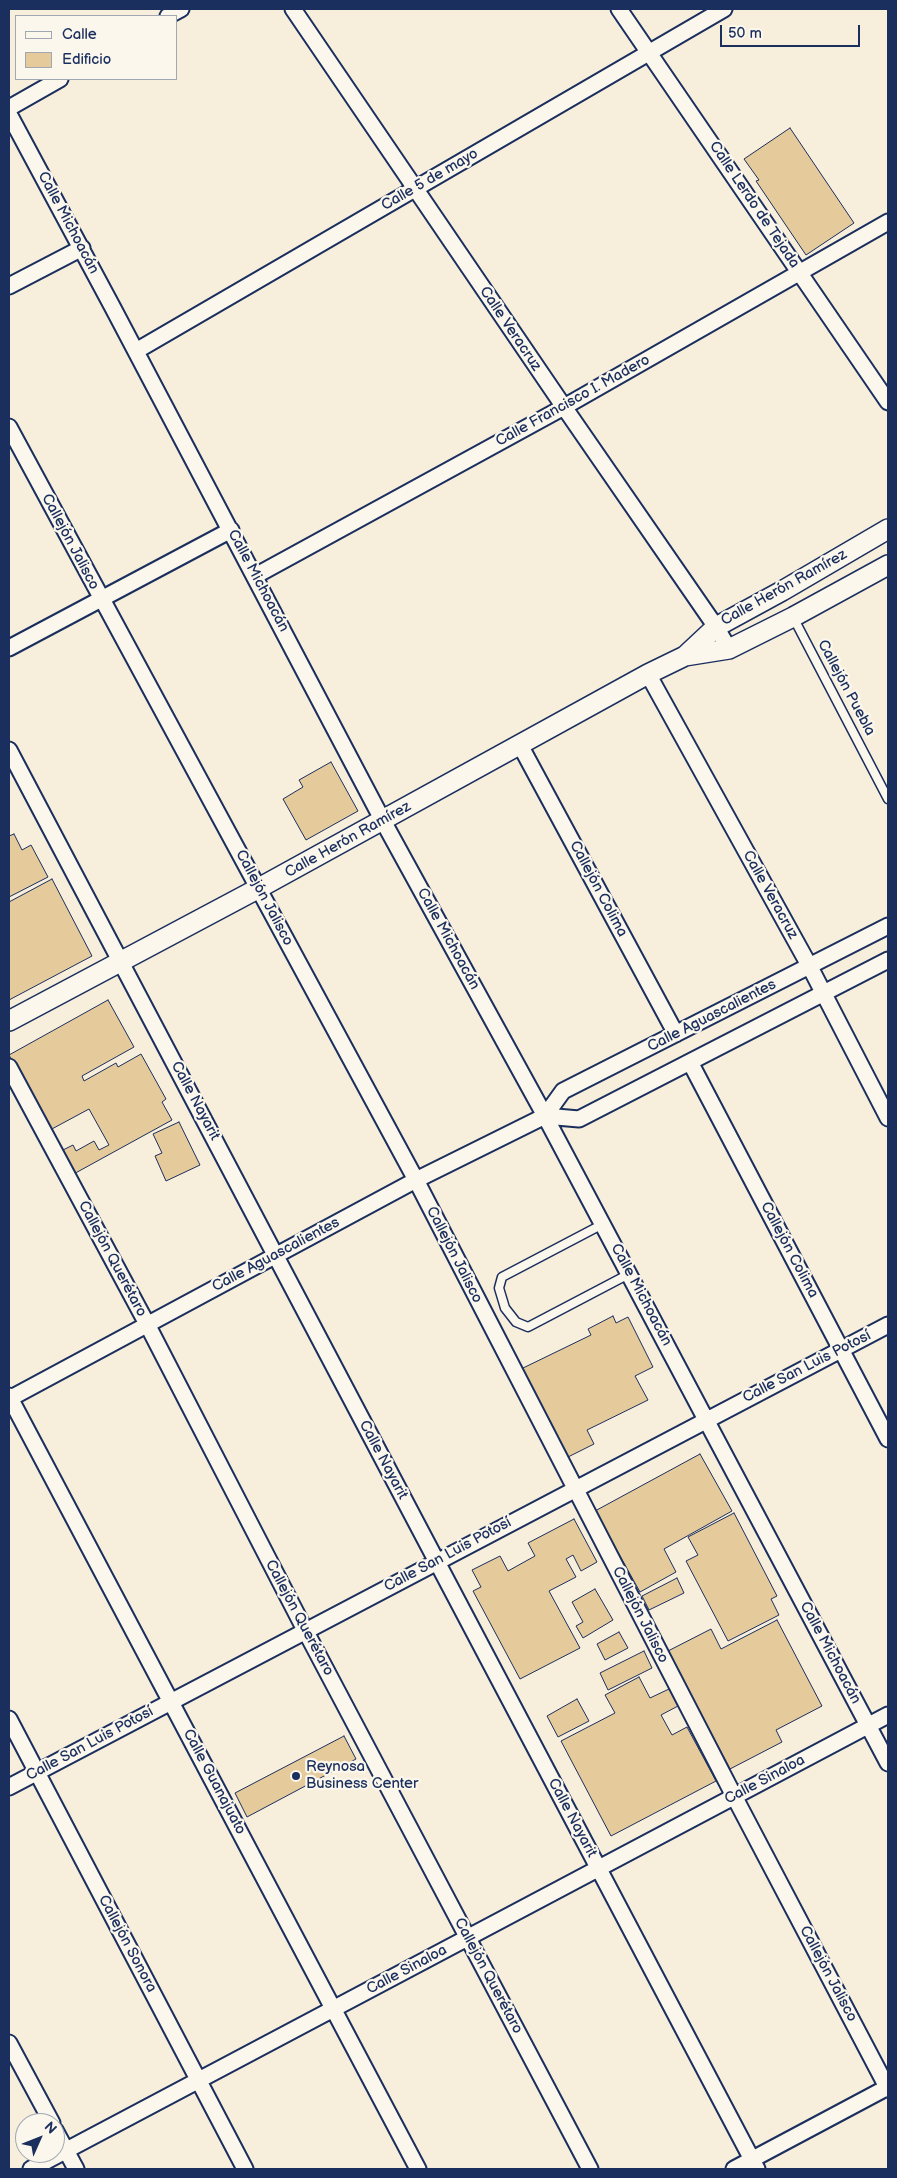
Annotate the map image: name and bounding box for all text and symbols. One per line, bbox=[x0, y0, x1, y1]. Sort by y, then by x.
legend bbox=[15, 15, 178, 80]
scale bar bbox=[722, 15, 862, 47]
text: 50 m bbox=[728, 24, 762, 43]
text: Calle bbox=[62, 25, 97, 44]
text: Edificio bbox=[62, 50, 111, 69]
street label: Calle Lerdo de Tejada bbox=[705, 138, 803, 272]
street label: Calle 5 de mayo bbox=[378, 145, 482, 215]
street label: Calle Michoacán bbox=[33, 169, 103, 277]
street label: Calle Veracruz bbox=[475, 283, 545, 375]
street label: Calle Francisco I. Madero bbox=[493, 351, 653, 451]
street label: Callejón Jalisco bbox=[37, 491, 103, 593]
street label: Calle Michoacán bbox=[223, 527, 293, 635]
street label: Calle Herón Ramírez bbox=[718, 546, 850, 630]
street label: Callejón Puebla bbox=[813, 637, 879, 739]
street label: Calle Herón Ramírez bbox=[282, 798, 414, 882]
street label: Callejón Colima bbox=[565, 838, 631, 940]
street label: Callejón Jalisco bbox=[231, 847, 297, 949]
street label: Calle Veracruz bbox=[738, 848, 802, 942]
street label: Calle Michoacán bbox=[413, 885, 483, 993]
street label: Calle Aguascalientes bbox=[645, 976, 779, 1056]
street label: Calle Nayarit bbox=[167, 1058, 223, 1144]
street label: Callejón Querétaro bbox=[74, 1198, 150, 1320]
street label: Callejón Colima bbox=[756, 1199, 822, 1301]
street label: Callejón Jalisco bbox=[422, 1204, 486, 1306]
street label: Calle Aguascalientes bbox=[209, 1214, 343, 1296]
street label: Calle Michoacán bbox=[606, 1241, 676, 1349]
street label: Calle San Luis Potosí bbox=[740, 1327, 874, 1407]
street label: Calle Nayarit bbox=[355, 1417, 411, 1503]
street label: Calle San Luis Potosí bbox=[381, 1514, 515, 1596]
street label: Callejón Querétaro bbox=[261, 1557, 337, 1679]
street label: Callejón Jalisco bbox=[608, 1564, 672, 1666]
street label: Calle Michoacán bbox=[795, 1599, 865, 1707]
street label: Calle San Luis Potosí bbox=[23, 1703, 157, 1785]
street label: Calle Guanajuato bbox=[179, 1726, 249, 1838]
street label: Calle Sinaloa bbox=[722, 1751, 808, 1809]
place label: Reynosa Business Center bbox=[306, 1758, 418, 1793]
marker: Reynosa Business Center bbox=[290, 1770, 302, 1782]
street label: Calle Nayarit bbox=[544, 1775, 600, 1861]
street label: Callejón Sonora bbox=[94, 1892, 160, 1996]
street label: Callejón Querétaro bbox=[450, 1915, 526, 2037]
street label: Callejón Jalisco bbox=[795, 1923, 861, 2025]
street label: Calle Sinaloa bbox=[364, 1941, 450, 1999]
north arrow bbox=[15, 2113, 65, 2163]
text: N bbox=[41, 2118, 60, 2138]

